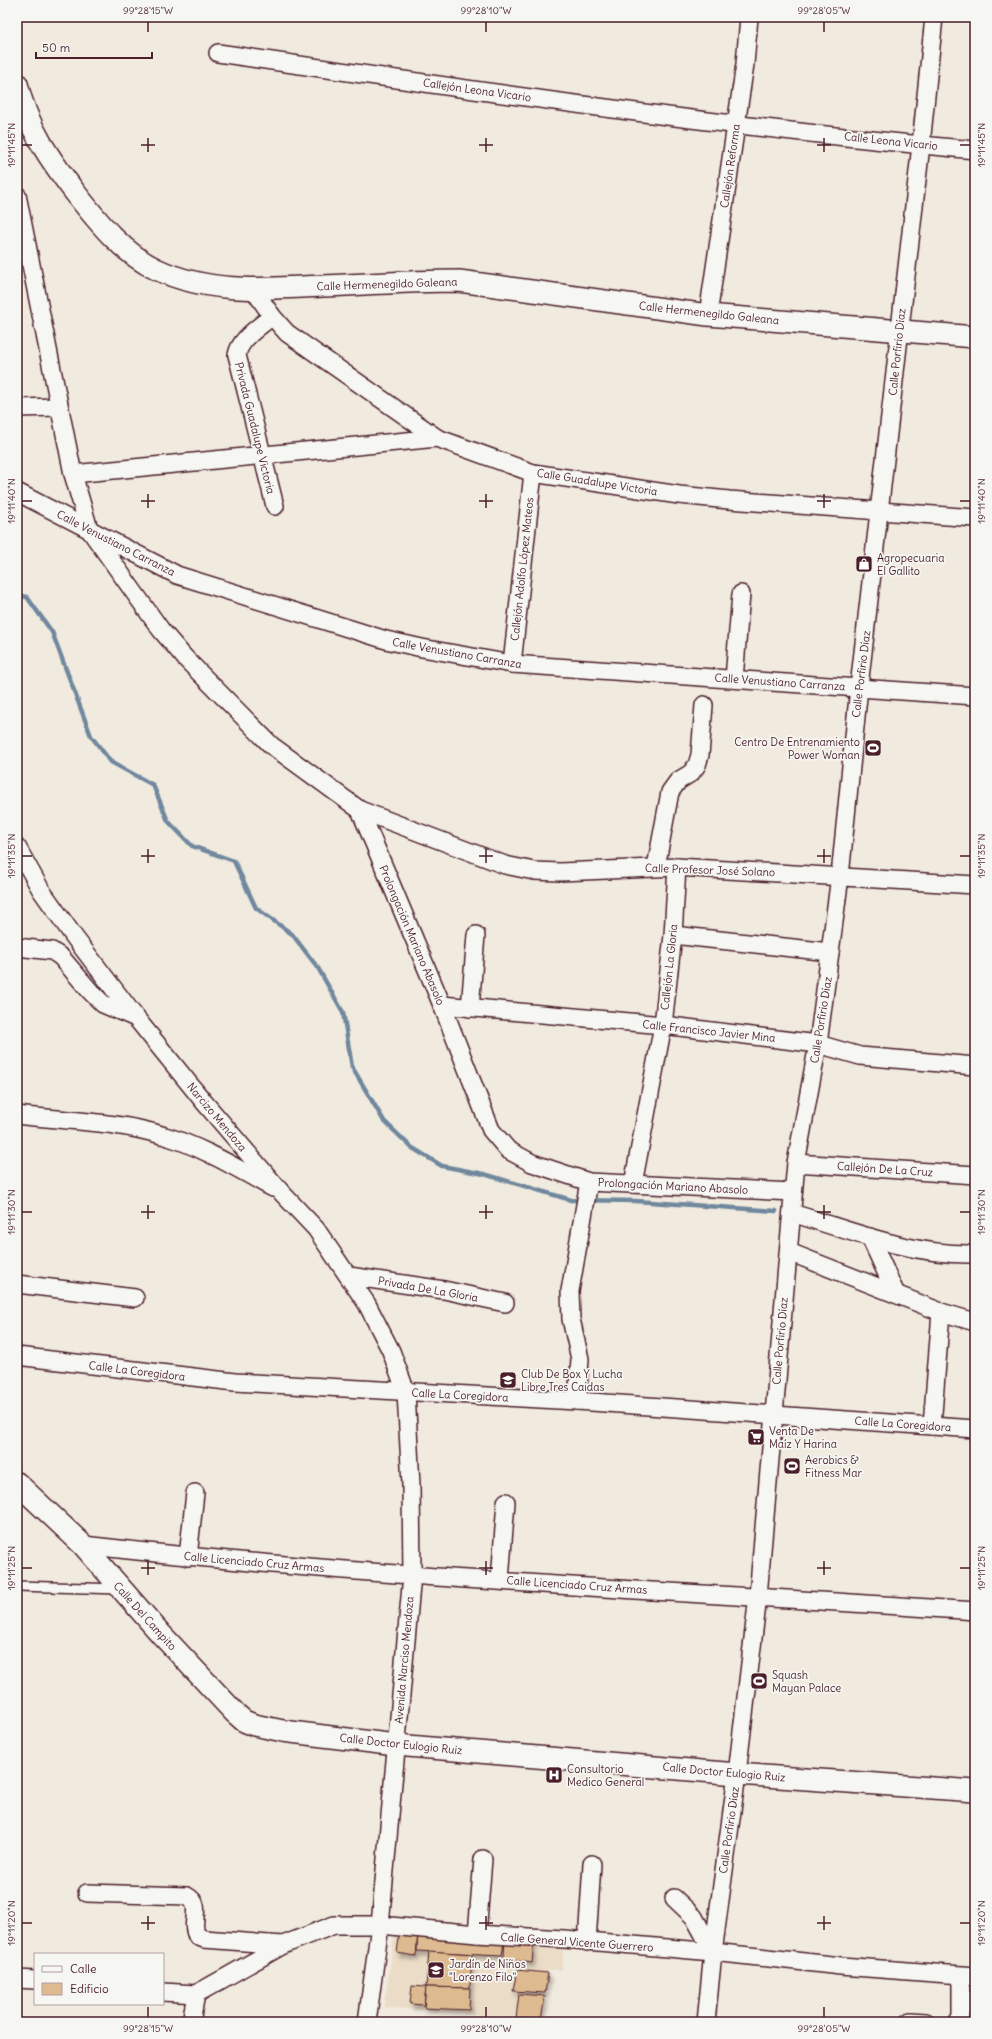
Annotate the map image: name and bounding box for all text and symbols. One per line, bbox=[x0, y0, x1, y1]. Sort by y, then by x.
text: 99°28'15"W bbox=[123, 4, 173, 17]
text: 99°28'10"W bbox=[460, 4, 512, 17]
text: 99°28'05"W bbox=[798, 4, 850, 17]
scale bar bbox=[36, 34, 152, 60]
text: 50 m bbox=[42, 40, 71, 55]
street label: Callejón Leona Vicario bbox=[422, 75, 532, 105]
text: 19°11'45"N bbox=[5, 123, 18, 167]
street label: Callejón Reforma bbox=[717, 123, 743, 209]
text: 19°11'45"N bbox=[975, 123, 988, 167]
street label: Calle Leona Vicario bbox=[843, 129, 939, 153]
street label: Calle Hermenegildo Galeana bbox=[316, 275, 458, 293]
street label: Calle Hermenegildo Galeana bbox=[638, 299, 780, 327]
street label: Calle Porfirio Díaz bbox=[885, 308, 909, 396]
street label: Privada Guadalupe Victoria bbox=[232, 361, 278, 495]
street label: Calle Guadalupe Victoria bbox=[536, 466, 658, 498]
text: 19°11'40"N bbox=[5, 478, 18, 524]
text: 19°11'40"N bbox=[975, 478, 988, 524]
street label: Callejón Adolfo López Mateos bbox=[507, 497, 537, 641]
street label: Calle Venustiano Carranza bbox=[54, 507, 178, 579]
place label: Agropecuaria El Gallito bbox=[877, 551, 944, 578]
shop icon: Agropecuaria El Gallito bbox=[854, 554, 874, 574]
street label: Calle Porfirio Díaz bbox=[849, 630, 873, 718]
street label: Calle Venustiano Carranza bbox=[391, 635, 523, 671]
street label: Calle Venustiano Carranza bbox=[714, 670, 846, 694]
place label: Centro De Entrenamiento Power Woman bbox=[734, 735, 860, 762]
sports icon: Centro De Entrenamiento Power Woman bbox=[863, 738, 883, 758]
text: 19°11'35"N bbox=[5, 834, 18, 878]
text: 19°11'35"N bbox=[975, 834, 988, 878]
street label: Calle Profesor José Solano bbox=[645, 861, 775, 879]
street label: Prolongación Mariano Abasolo bbox=[376, 863, 448, 1007]
street label: Callejón La Gloria bbox=[658, 923, 680, 1011]
street label: Calle Porfirio Díaz bbox=[807, 976, 835, 1064]
street label: Calle Francisco Javier Mina bbox=[642, 1017, 776, 1045]
street label: Narcizo Mendoza bbox=[184, 1080, 250, 1154]
street label: Callejón De La Cruz bbox=[836, 1159, 934, 1179]
street label: Prolongación Mariano Abasolo bbox=[597, 1175, 749, 1197]
text: 19°11'30"N bbox=[5, 1189, 18, 1235]
text: 19°11'30"N bbox=[975, 1189, 988, 1235]
street label: Privada De La Gloria bbox=[377, 1273, 479, 1305]
street label: Calle Porfirio Díaz bbox=[769, 1297, 791, 1385]
street label: Calle La Coregidora bbox=[88, 1358, 186, 1384]
place label: Club De Box Y Lucha Libre Tres Caidas bbox=[521, 1367, 623, 1394]
school or university icon: Club De Box Y Lucha Libre Tres Caidas bbox=[498, 1370, 518, 1390]
street label: Calle La Coregidora bbox=[411, 1385, 509, 1405]
street label: Calle La Coregidora bbox=[854, 1414, 952, 1434]
place label: Venta De Maíz Y Harina bbox=[769, 1424, 837, 1451]
supermarket icon: Venta De Maíz Y Harina bbox=[746, 1427, 766, 1447]
place label: Aerobics & Fitness Mar bbox=[805, 1453, 862, 1480]
sports icon: Aerobics & Fitness Mar bbox=[782, 1456, 802, 1476]
text: 19°11'25"N bbox=[5, 1546, 18, 1590]
text: 19°11'25"N bbox=[975, 1546, 988, 1590]
street label: Calle Licenciado Cruz Armas bbox=[183, 1549, 325, 1575]
street label: Calle Licenciado Cruz Armas bbox=[506, 1573, 648, 1597]
street label: Calle Del Campito bbox=[111, 1579, 179, 1653]
street label: Avenida Narciso Mendoza bbox=[391, 1596, 417, 1724]
place label: Squash Mayan Palace bbox=[772, 1668, 841, 1695]
sports icon: Squash Mayan Palace bbox=[749, 1671, 769, 1691]
street label: Calle Doctor Eulogio Ruiz bbox=[339, 1731, 463, 1757]
street label: Calle Doctor Eulogio Ruiz bbox=[662, 1760, 786, 1784]
place label: Consultorio Medico General bbox=[567, 1762, 644, 1789]
hospital icon: Consultorio Medico General bbox=[544, 1765, 564, 1785]
street label: Calle Porfirio Díaz bbox=[716, 1786, 742, 1874]
text: 19°11'20"N bbox=[5, 1900, 18, 1946]
text: 19°11'20"N bbox=[975, 1900, 988, 1946]
street label: Calle General Vicente Guerrero bbox=[500, 1930, 654, 1954]
legend bbox=[34, 1953, 164, 2005]
place label: Jardín de Niños "Lorenzo Filo" bbox=[449, 1957, 526, 1984]
school or university icon: Jardín de Niños "Lorenzo Filo" bbox=[426, 1960, 446, 1980]
text: Calle bbox=[70, 1961, 97, 1976]
text: Edificio bbox=[70, 1981, 109, 1996]
text: 99°28'15"W bbox=[123, 2022, 173, 2035]
text: 99°28'10"W bbox=[460, 2022, 512, 2035]
text: 99°28'05"W bbox=[798, 2022, 850, 2035]

